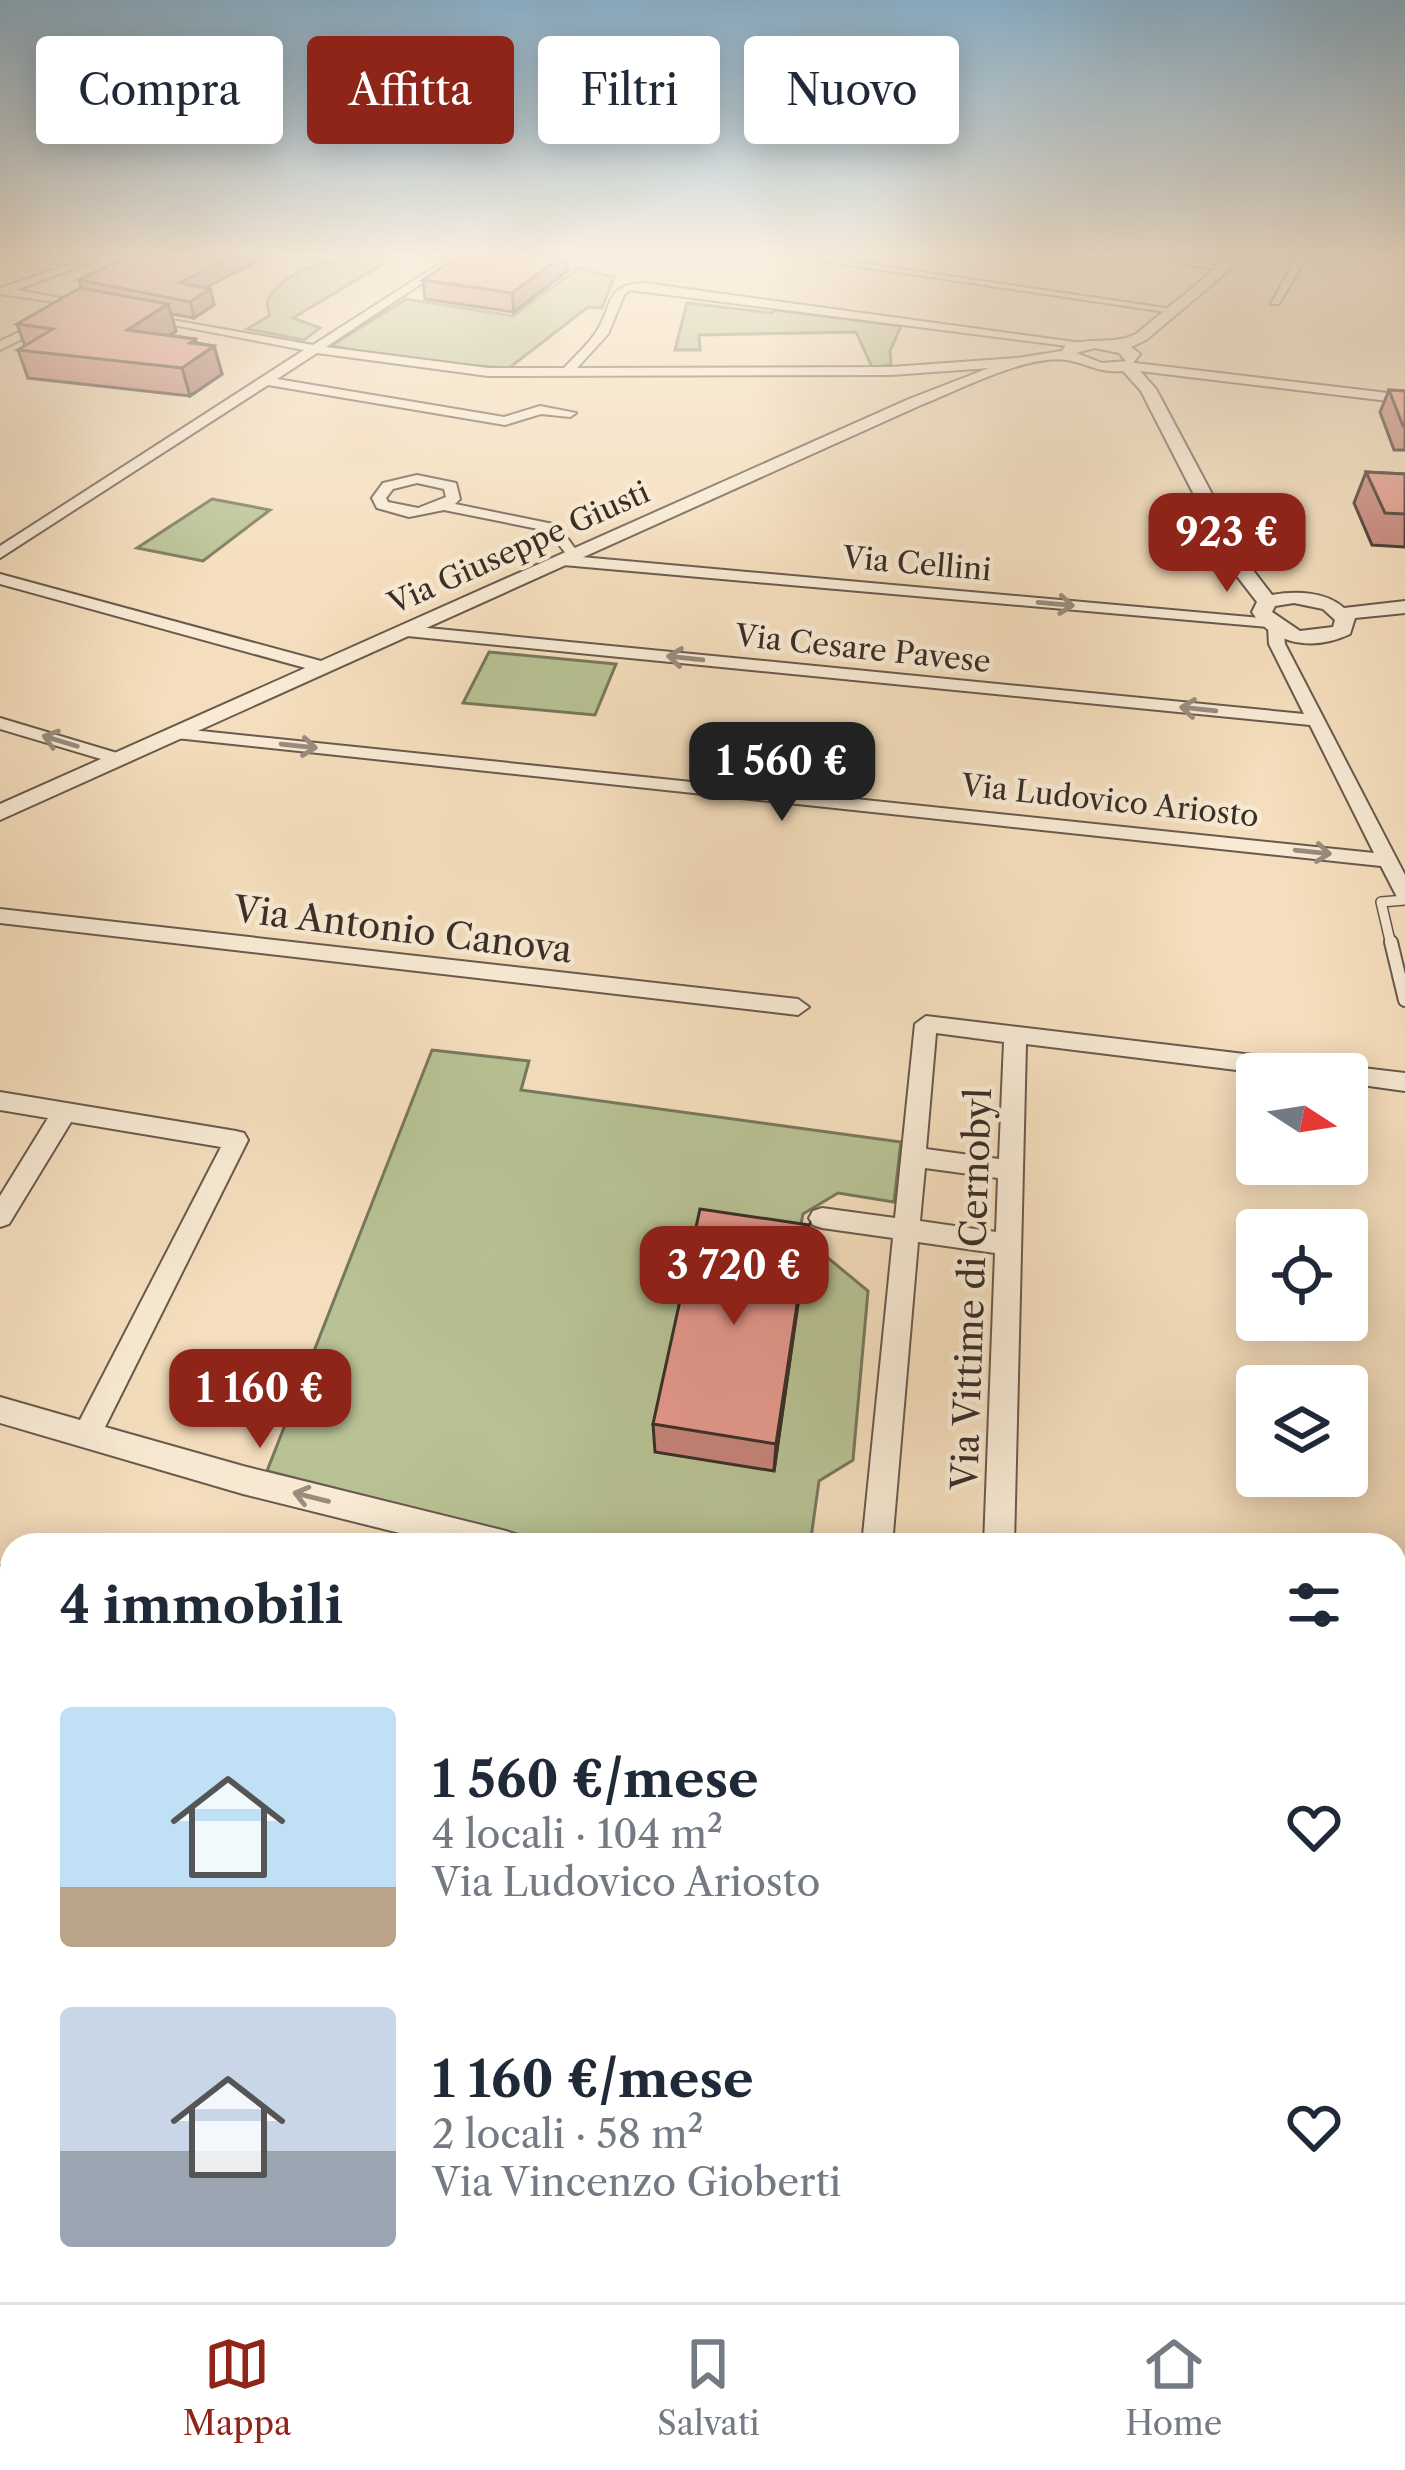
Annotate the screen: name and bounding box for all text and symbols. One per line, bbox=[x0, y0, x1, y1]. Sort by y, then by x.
chip: Compra bbox=[36, 36, 283, 144]
chip: Affitta bbox=[307, 36, 514, 144]
chip: Filtri bbox=[538, 36, 720, 144]
chip: Nuovo bbox=[744, 36, 959, 144]
street label: Via Giuseppe Giusti bbox=[382, 473, 655, 622]
pin: 923 € bbox=[1143, 493, 1311, 595]
text: 923 € bbox=[1176, 508, 1278, 556]
street label: Via Cellini bbox=[840, 538, 993, 588]
one-way arrow bbox=[1036, 593, 1075, 616]
street label: Via Cesare Pavese bbox=[733, 617, 993, 680]
one-way arrow bbox=[666, 647, 705, 669]
one-way arrow bbox=[1179, 697, 1218, 719]
pin: 1 560 € bbox=[671, 722, 893, 824]
one-way arrow bbox=[42, 729, 80, 751]
one-way arrow bbox=[279, 735, 318, 758]
text: 1 560 € bbox=[716, 737, 848, 785]
street label: Via Ludovico Ariosto bbox=[959, 766, 1261, 835]
one-way arrow bbox=[1293, 841, 1332, 864]
street label: Via Antonio Canova bbox=[230, 886, 575, 972]
north arrow bbox=[1236, 1053, 1368, 1185]
map controls bbox=[1236, 1053, 1368, 1497]
street label: Via Vittime di Cernobyl bbox=[942, 1087, 1000, 1492]
button: locate bbox=[1236, 1209, 1368, 1341]
pin: 3 720 € bbox=[623, 1226, 845, 1328]
text: 3 720 € bbox=[667, 1241, 801, 1289]
pin: 1 160 € bbox=[149, 1349, 371, 1451]
text: 1 160 € bbox=[196, 1364, 324, 1412]
button: layers bbox=[1236, 1365, 1368, 1497]
one-way arrow bbox=[293, 1485, 331, 1507]
icon: filters bbox=[1281, 1572, 1347, 1638]
text: 4 immobili bbox=[60, 1574, 343, 1636]
text: 1 560 €/mese bbox=[432, 1748, 759, 1810]
icon: home bbox=[156, 1755, 300, 1899]
icon: heart bbox=[1281, 1794, 1347, 1860]
text: 4 locali · 104 m² bbox=[432, 1810, 723, 1858]
text: Via Ludovico Ariosto bbox=[432, 1858, 820, 1906]
text: 1 160 €/mese bbox=[432, 2048, 753, 2110]
icon: home bbox=[156, 2055, 300, 2199]
icon: heart bbox=[1281, 2094, 1347, 2160]
text: 2 locali · 58 m² bbox=[432, 2110, 704, 2158]
text: Via Vincenzo Gioberti bbox=[432, 2158, 841, 2206]
tab: Mappa bbox=[183, 2331, 291, 2444]
tab: Salvati bbox=[657, 2331, 760, 2444]
tab: Home bbox=[1125, 2331, 1222, 2444]

